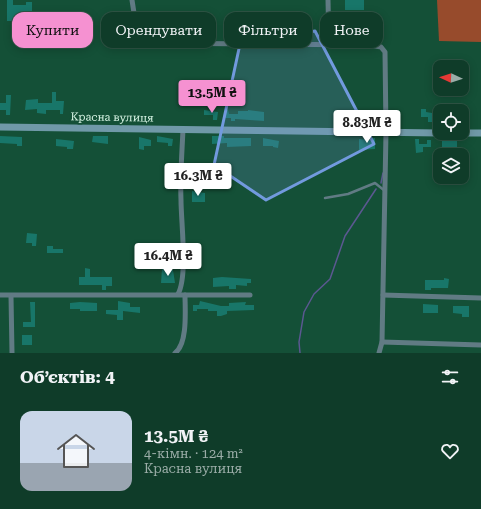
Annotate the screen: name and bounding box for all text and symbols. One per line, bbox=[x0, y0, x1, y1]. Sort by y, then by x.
chip: Купити bbox=[12, 12, 93, 48]
chip: Орендувати bbox=[101, 12, 216, 48]
chip: Фільтри bbox=[224, 12, 312, 48]
chip: Нове bbox=[320, 12, 383, 48]
north arrow bbox=[433, 60, 469, 96]
map controls bbox=[433, 60, 469, 184]
pin: 13.5M ₴ bbox=[175, 80, 249, 114]
text: 13.5M ₴ bbox=[187, 85, 237, 100]
button: locate bbox=[433, 104, 469, 140]
street label: Красна вулиця bbox=[70, 110, 154, 125]
pin: 8.83M ₴ bbox=[330, 110, 404, 144]
text: 8.83M ₴ bbox=[342, 115, 392, 130]
button: layers bbox=[433, 148, 469, 184]
pin: 16.3M ₴ bbox=[161, 163, 235, 197]
text: 16.3M ₴ bbox=[173, 168, 223, 183]
pin: 16.4M ₴ bbox=[131, 243, 205, 277]
text: 16.4M ₴ bbox=[143, 248, 193, 263]
icon: filters bbox=[439, 366, 461, 388]
text: Об’єктів: 4 bbox=[20, 367, 115, 387]
text: 13.5M ₴ bbox=[144, 426, 208, 446]
icon: home bbox=[52, 427, 100, 475]
icon: heart bbox=[439, 440, 461, 462]
text: 4-кімн. · 124 m² bbox=[144, 446, 243, 461]
text: Красна вулиця bbox=[144, 461, 242, 476]

